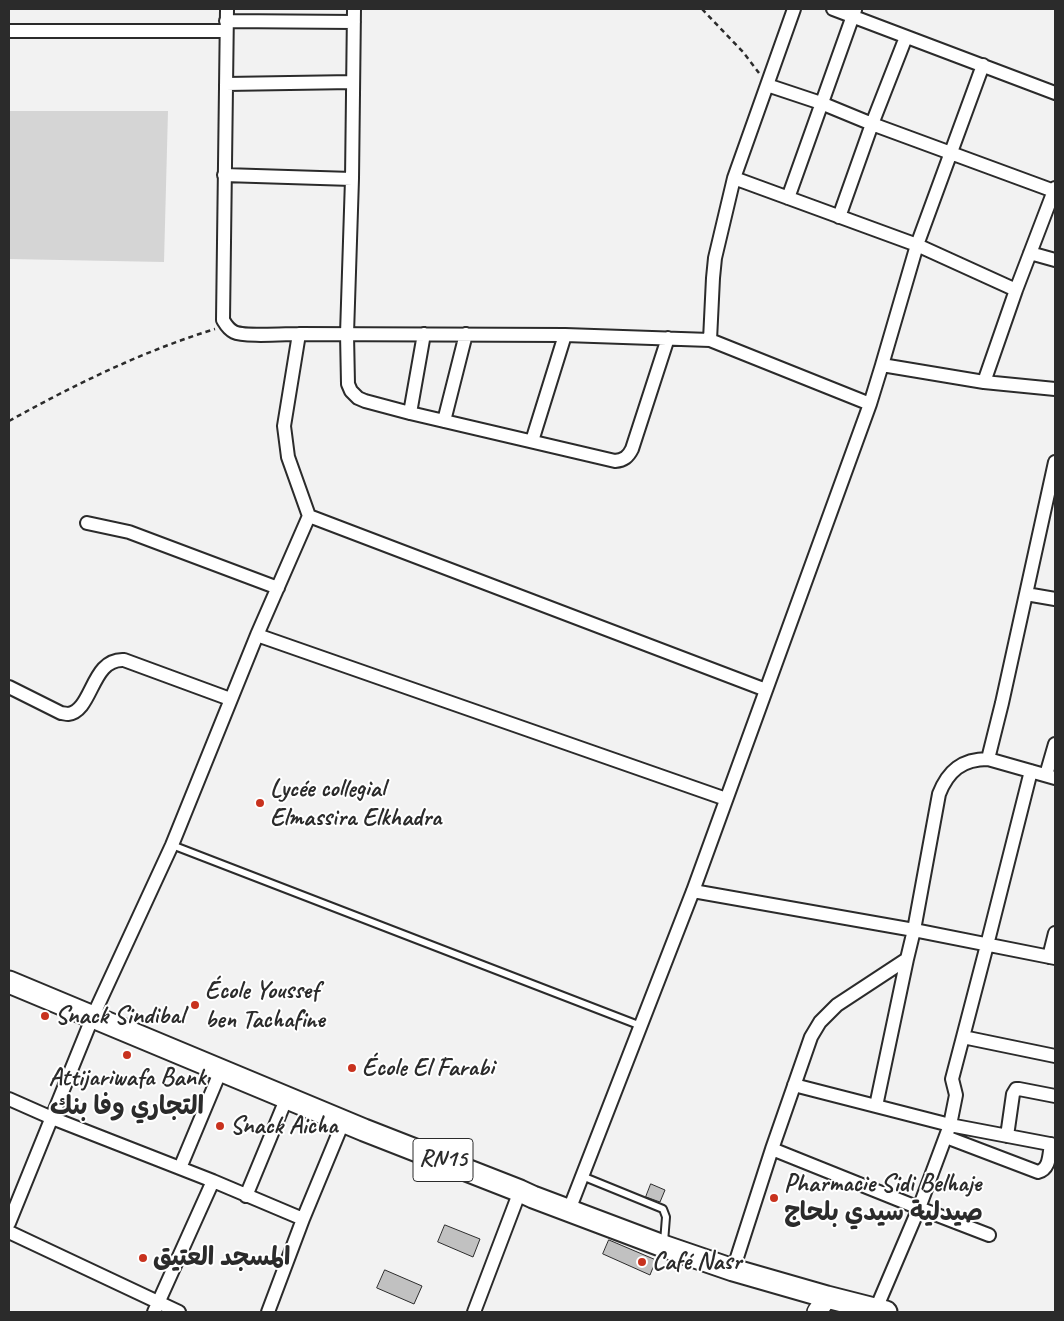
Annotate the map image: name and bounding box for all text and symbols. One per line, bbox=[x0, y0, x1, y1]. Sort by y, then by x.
place label: Lycée collegial Elmassira Elkhadra bbox=[270, 774, 441, 833]
marker: Lycée collegial Elmassira Elkhadra bbox=[254, 797, 266, 809]
place label: École Youssef ben Tachafine bbox=[205, 976, 325, 1035]
marker: École Youssef ben Tachafine bbox=[189, 999, 201, 1011]
place label: Snack Sindibal bbox=[55, 1001, 184, 1031]
marker: Snack Sindibal bbox=[39, 1010, 51, 1022]
marker: Attijariwafa Bank التجاري وفا بنك bbox=[121, 1049, 133, 1061]
place label: École El Farabi bbox=[362, 1053, 494, 1083]
marker: École El Farabi bbox=[346, 1062, 358, 1074]
place label: Attijariwafa Bank التجاري وفا بنك bbox=[49, 1063, 205, 1122]
place label: Snack Aicha bbox=[230, 1111, 337, 1141]
marker: Snack Aicha bbox=[214, 1120, 226, 1132]
road number: RN15 bbox=[413, 1138, 473, 1182]
place label: Pharmacie Sidi Belhaje صيدلية سيدي بلحاج bbox=[784, 1169, 983, 1228]
marker: Pharmacie Sidi Belhaje صيدلية سيدي بلحاج bbox=[768, 1192, 780, 1204]
place label: المسجد العتيق bbox=[153, 1243, 290, 1273]
place label: Café Nasr bbox=[652, 1247, 741, 1277]
marker: المسجد العتيق bbox=[137, 1252, 149, 1264]
marker: Café Nasr bbox=[636, 1256, 648, 1268]

